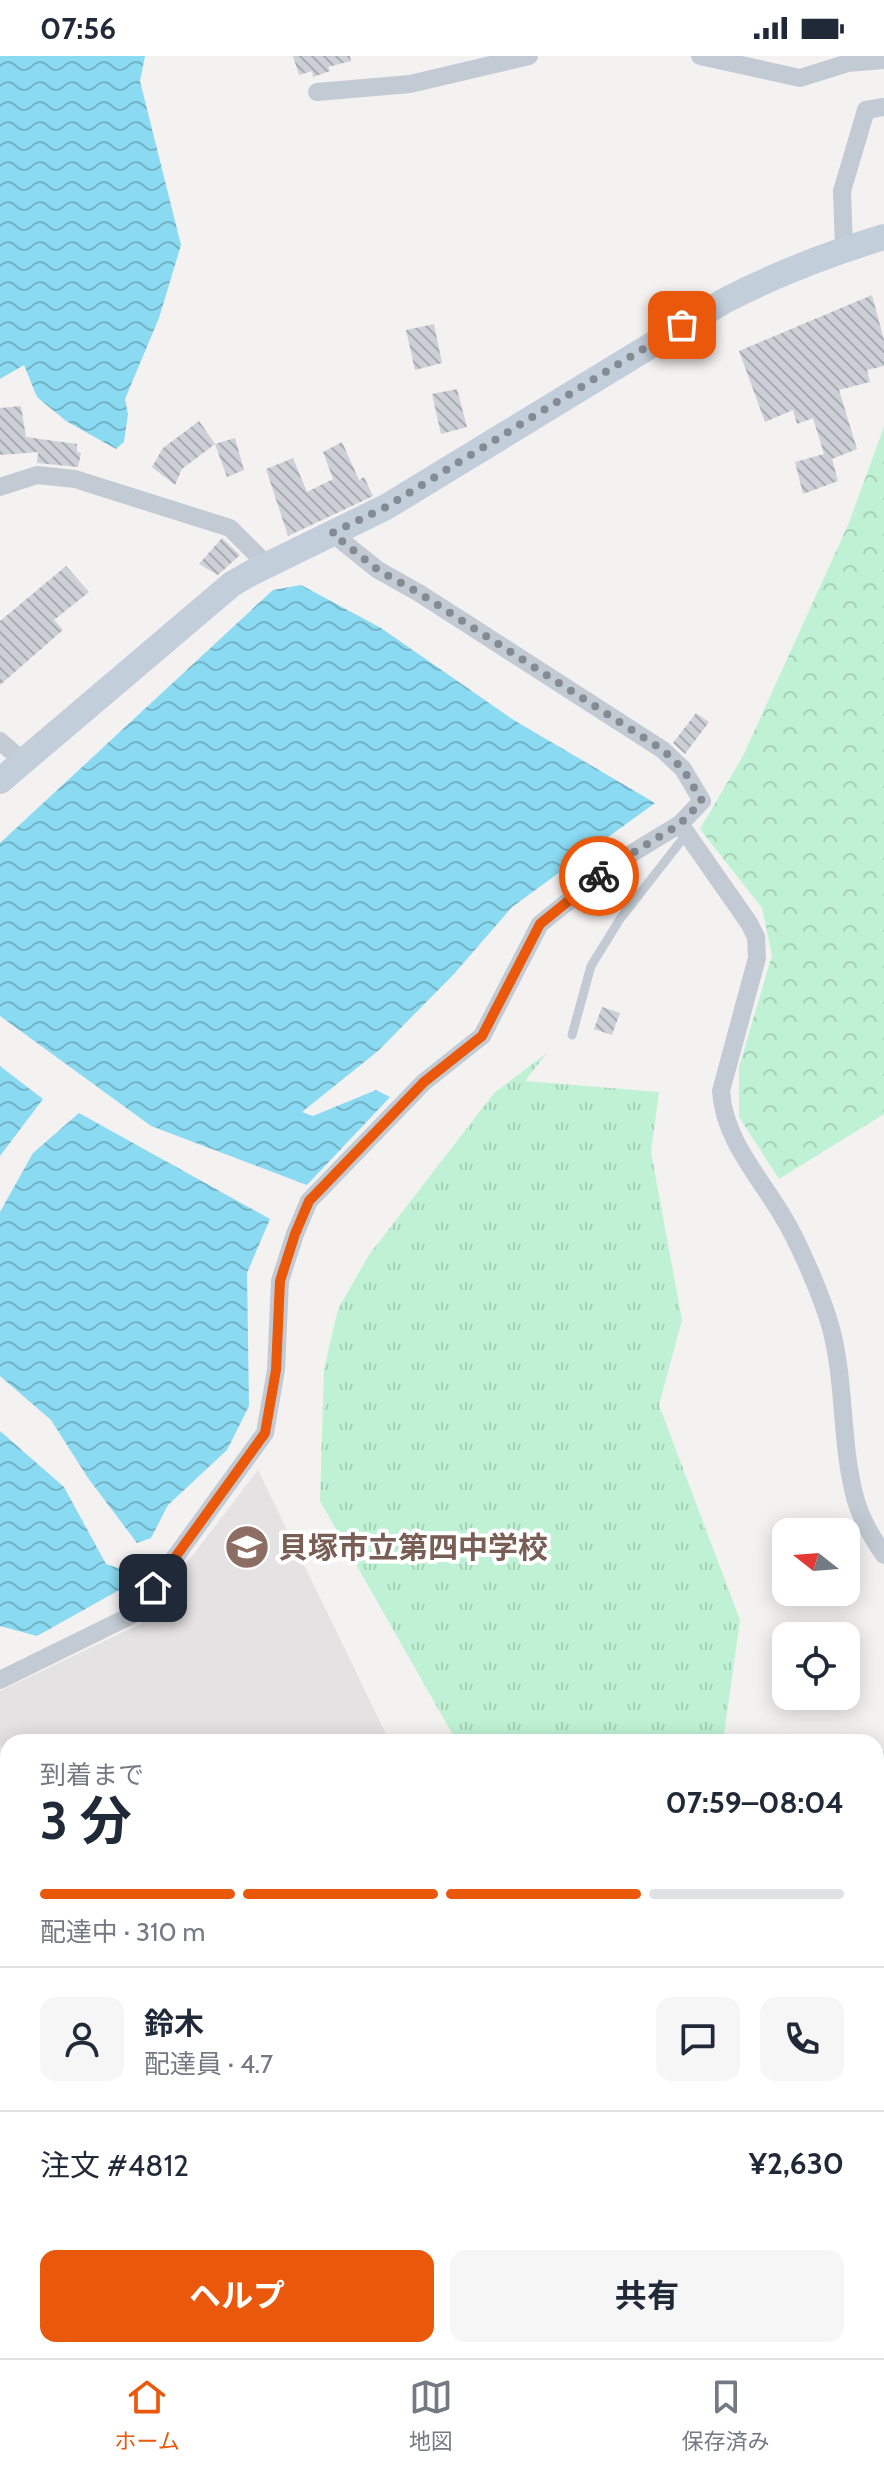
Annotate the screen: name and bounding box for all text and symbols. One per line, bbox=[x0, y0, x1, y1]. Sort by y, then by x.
text: 07:56 bbox=[40, 10, 116, 47]
pin bbox=[648, 291, 716, 359]
icon: bag bbox=[660, 303, 704, 347]
courier bbox=[559, 836, 639, 916]
icon: bike bbox=[577, 854, 621, 898]
north arrow bbox=[772, 1518, 860, 1606]
map controls bbox=[772, 1518, 860, 1710]
school or university icon: 貝塚市立第四中学校 bbox=[223, 1523, 271, 1571]
place label: 貝塚市立第四中学校 bbox=[278, 1529, 548, 1566]
pin bbox=[119, 1554, 187, 1622]
icon: home bbox=[131, 1566, 175, 1610]
button: locate bbox=[772, 1622, 860, 1710]
text: 到着まで bbox=[40, 1759, 144, 1791]
text: 07:59–08:04 bbox=[666, 1784, 844, 1821]
text: 3 分 bbox=[40, 1789, 132, 1852]
text: 配達中 · 310 m bbox=[40, 1916, 205, 1948]
button: person bbox=[40, 1997, 124, 2081]
button: chat bbox=[656, 1997, 740, 2081]
button: phone bbox=[760, 1997, 844, 2081]
text: 鈴木 bbox=[144, 2005, 204, 2042]
text: 配達員 · 4.7 bbox=[144, 2048, 273, 2080]
text: ¥2,630 bbox=[749, 2145, 844, 2182]
text: 注文 #4812 bbox=[40, 2147, 189, 2184]
button: ヘルプ bbox=[40, 2250, 434, 2342]
button: 共有 bbox=[450, 2250, 844, 2342]
tab: ホーム bbox=[114, 2375, 180, 2455]
tab: 地図 bbox=[409, 2375, 453, 2455]
tab: 保存済み bbox=[682, 2375, 770, 2455]

